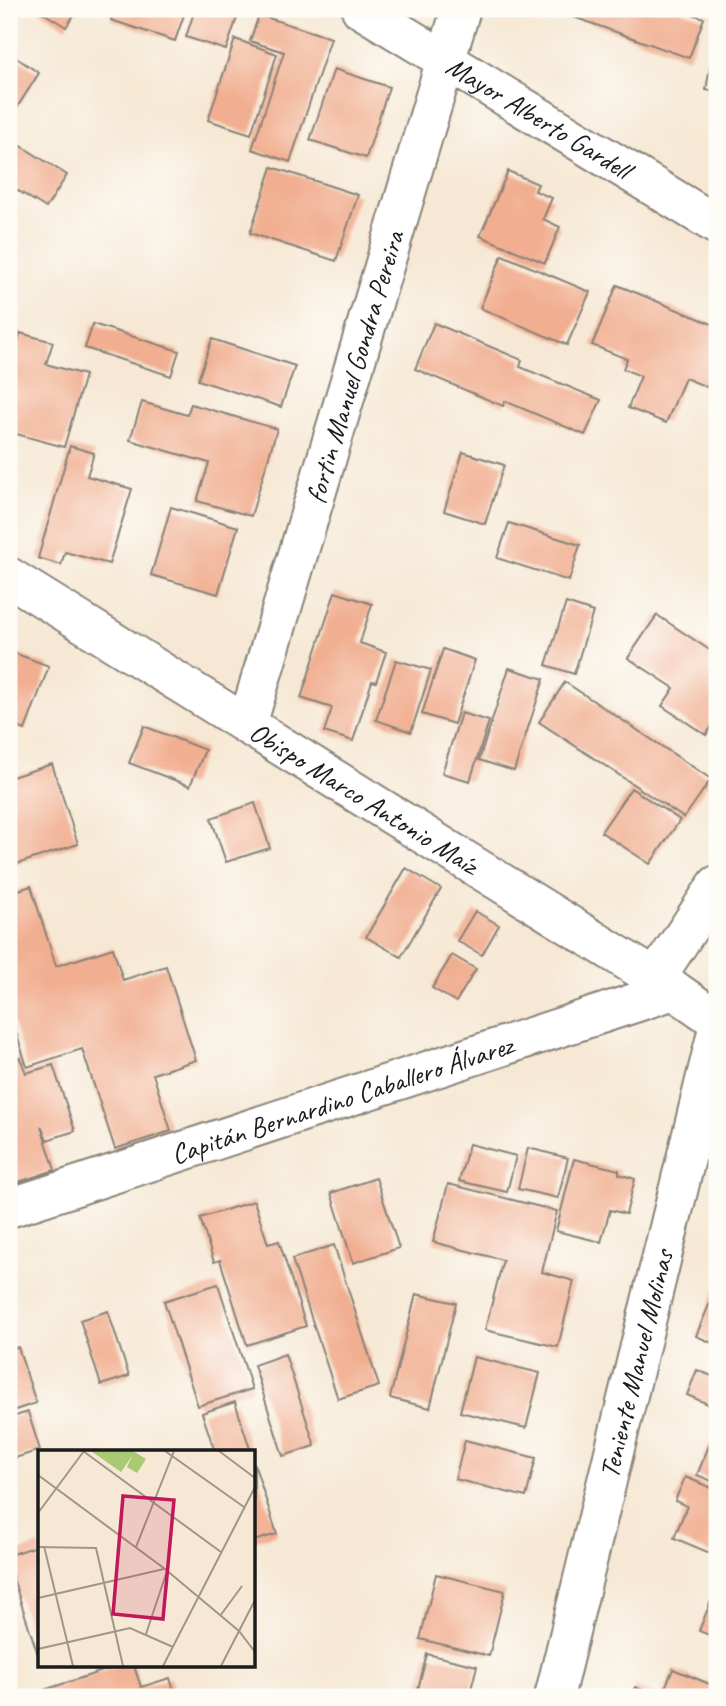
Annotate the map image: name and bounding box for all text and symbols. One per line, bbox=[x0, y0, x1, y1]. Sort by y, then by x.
street label: Mayor Alberto Gardell bbox=[440, 48, 641, 189]
street label: fortin Manuel Gondra Pereira bbox=[298, 225, 412, 507]
street label: Obispo Marco Antonio Maíz bbox=[243, 714, 487, 884]
street label: Capitán Bernardino Caballero Álvarez bbox=[167, 1026, 520, 1172]
street label: Teniente Manuel Molinas bbox=[591, 1244, 682, 1482]
inset map bbox=[38, 1450, 256, 1668]

